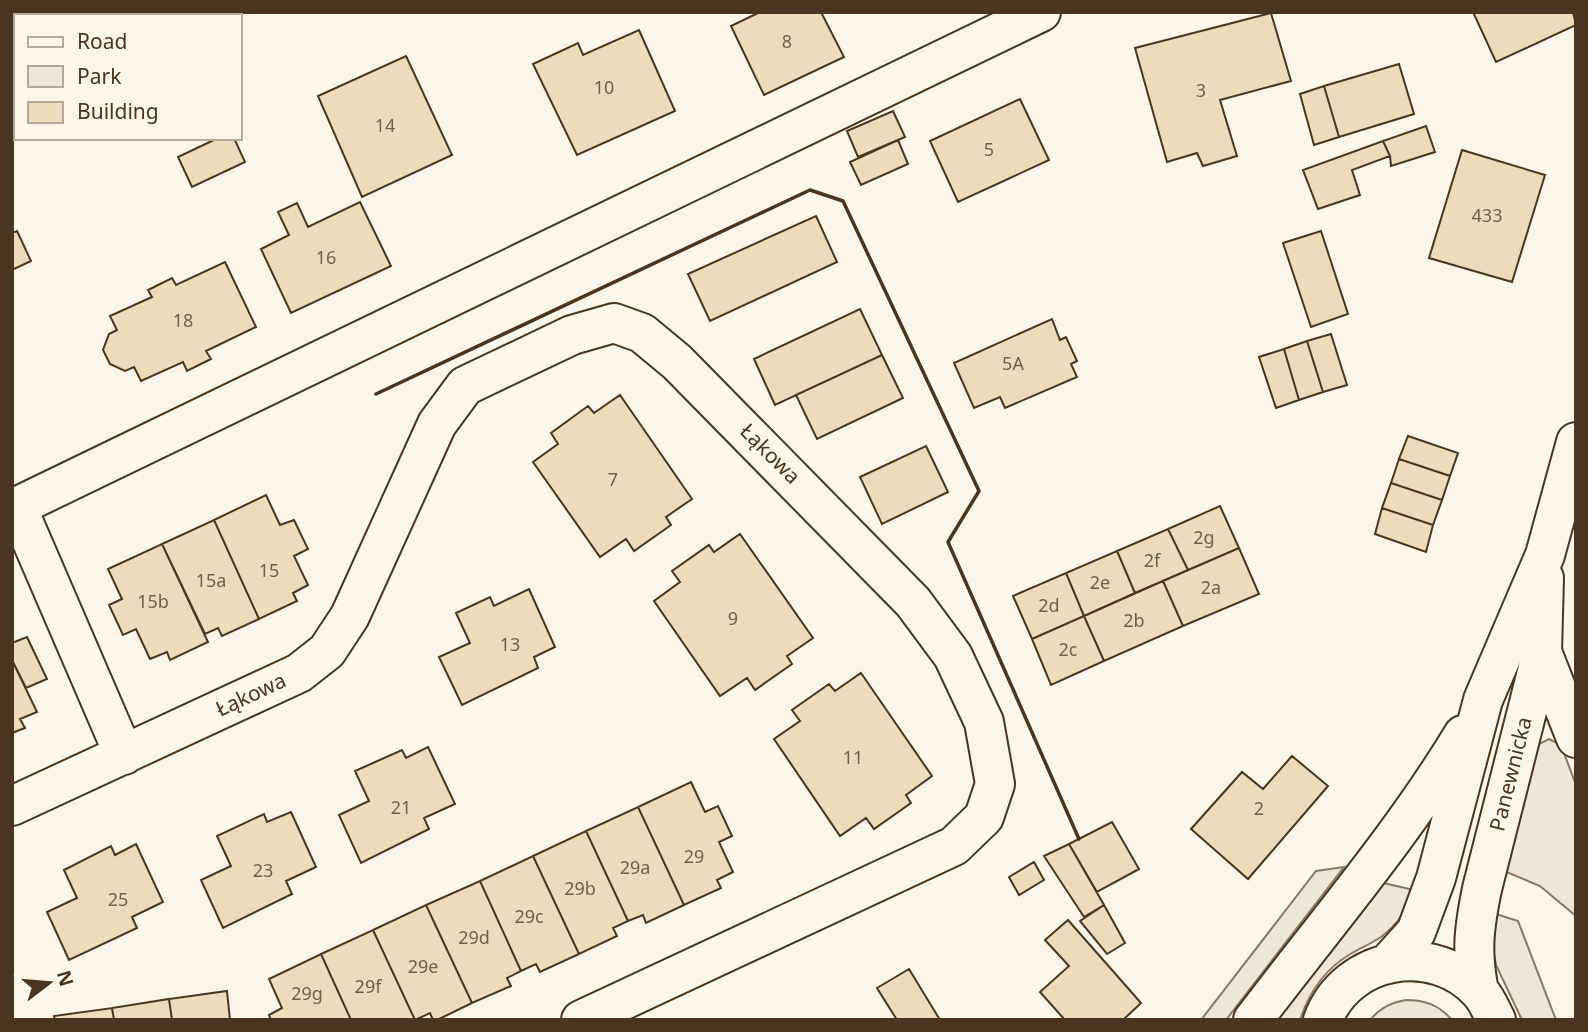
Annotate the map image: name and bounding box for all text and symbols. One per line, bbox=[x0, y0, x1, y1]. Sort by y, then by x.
legend bbox=[14, 14, 242, 140]
text: Road bbox=[77, 27, 127, 55]
house number: 8 bbox=[782, 29, 792, 53]
text: Park bbox=[77, 62, 122, 90]
house number: 10 bbox=[594, 75, 614, 99]
house number: 3 bbox=[1196, 78, 1206, 102]
text: Building bbox=[77, 97, 159, 125]
house number: 14 bbox=[375, 113, 395, 137]
house number: 5 bbox=[984, 137, 994, 161]
house number: 433 bbox=[1472, 203, 1502, 227]
house number: 16 bbox=[316, 245, 336, 269]
house number: 18 bbox=[173, 308, 193, 332]
house number: 5A bbox=[1002, 351, 1024, 375]
street label: Łąkowa bbox=[734, 417, 807, 490]
house number: 7 bbox=[608, 467, 618, 491]
house number: 2g bbox=[1193, 525, 1215, 549]
house number: 2f bbox=[1144, 548, 1161, 572]
house number: 15 bbox=[259, 558, 279, 582]
house number: 15a bbox=[196, 568, 226, 592]
house number: 2e bbox=[1090, 570, 1110, 594]
house number: 2a bbox=[1201, 575, 1221, 599]
house number: 15b bbox=[137, 589, 169, 613]
house number: 2d bbox=[1038, 593, 1060, 617]
house number: 9 bbox=[728, 606, 738, 630]
house number: 2b bbox=[1123, 608, 1145, 632]
house number: 13 bbox=[500, 632, 520, 656]
house number: 2c bbox=[1059, 637, 1078, 661]
street label: Łąkowa bbox=[211, 666, 290, 723]
street label: Panewnicka bbox=[1482, 714, 1538, 834]
house number: 11 bbox=[843, 745, 863, 769]
house number: 21 bbox=[391, 795, 411, 819]
house number: 2 bbox=[1254, 796, 1264, 820]
house number: 29 bbox=[684, 844, 704, 868]
house number: 29a bbox=[620, 855, 650, 879]
house number: 23 bbox=[253, 858, 273, 882]
house number: 29b bbox=[564, 876, 596, 900]
house number: 25 bbox=[108, 887, 128, 911]
house number: 29c bbox=[514, 904, 544, 928]
house number: 29d bbox=[458, 925, 490, 949]
north arrow bbox=[14, 948, 84, 1018]
house number: 29e bbox=[408, 954, 438, 978]
text: N bbox=[51, 967, 80, 989]
house number: 29f bbox=[355, 974, 382, 998]
house number: 29g bbox=[291, 981, 323, 1005]

